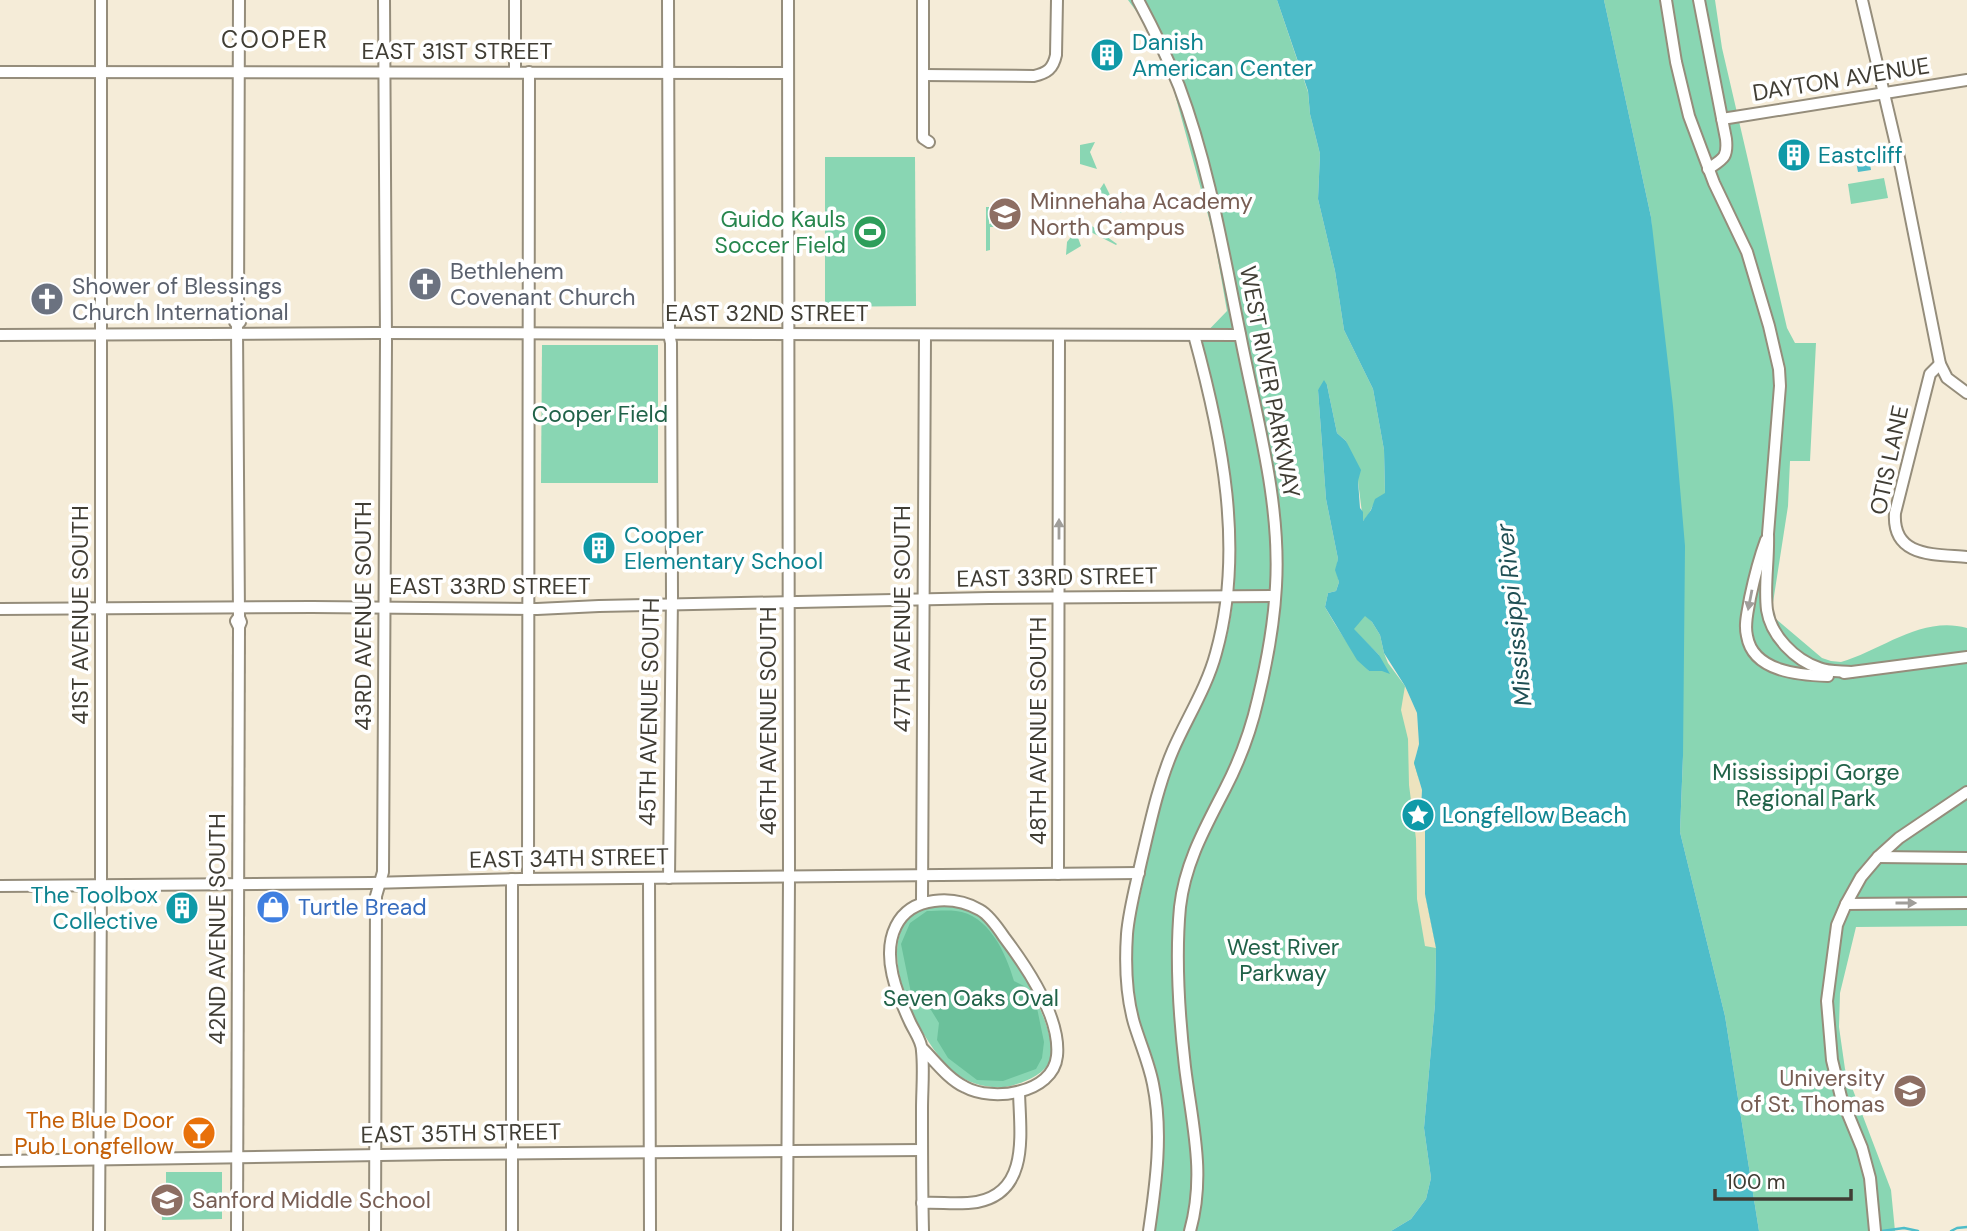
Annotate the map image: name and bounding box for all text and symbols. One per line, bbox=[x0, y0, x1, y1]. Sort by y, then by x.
district label: COOPER bbox=[221, 24, 329, 55]
place label: Danish American Center bbox=[1132, 27, 1313, 83]
street label: EAST 31ST STREET bbox=[362, 36, 553, 66]
building icon: Danish American Center bbox=[1088, 36, 1126, 74]
street label: DAYTON AVENUE bbox=[1750, 50, 1932, 108]
building icon: Eastcliff bbox=[1775, 136, 1813, 174]
place label: Eastcliff bbox=[1818, 140, 1903, 170]
place label: Minnehaha Academy North Campus bbox=[1030, 186, 1253, 242]
school or university icon: Minnehaha Academy North Campus bbox=[986, 195, 1024, 233]
place label: Guido Kauls Soccer Field bbox=[715, 204, 846, 260]
sports icon: Guido Kauls Soccer Field bbox=[851, 213, 889, 251]
place label: Bethlehem Covenant Church bbox=[450, 256, 636, 312]
street label: WEST RIVER PARKWAY bbox=[1233, 263, 1307, 501]
church icon: Bethlehem Covenant Church bbox=[406, 265, 444, 303]
place label: Shower of Blessings Church International bbox=[72, 271, 289, 327]
church icon: Shower of Blessings Church International bbox=[28, 280, 66, 318]
street label: EAST 32ND STREET bbox=[665, 298, 869, 328]
park label: Cooper Field bbox=[532, 399, 668, 429]
street label: OTIS LANE bbox=[1863, 403, 1915, 517]
street label: 43RD AVENUE SOUTH bbox=[348, 501, 378, 731]
street label: 41ST AVENUE SOUTH bbox=[65, 505, 95, 725]
street label: 47TH AVENUE SOUTH bbox=[887, 505, 917, 733]
one-way arrow bbox=[1053, 518, 1064, 540]
place label: Cooper Elementary School bbox=[624, 520, 823, 576]
water label: Mississippi River bbox=[1488, 521, 1539, 708]
building icon: Cooper Elementary School bbox=[580, 529, 618, 567]
street label: EAST 33RD STREET bbox=[956, 560, 1158, 594]
street label: EAST 33RD STREET bbox=[389, 571, 591, 601]
one-way arrow bbox=[1744, 589, 1755, 611]
street label: 45TH AVENUE SOUTH bbox=[632, 597, 666, 827]
street label: 46TH AVENUE SOUTH bbox=[753, 607, 783, 835]
street label: 48TH AVENUE SOUTH bbox=[1023, 617, 1053, 845]
park label: Mississippi Gorge Regional Park bbox=[1712, 757, 1900, 813]
place icon: Longfellow Beach bbox=[1399, 796, 1437, 834]
place label: Longfellow Beach bbox=[1442, 800, 1627, 830]
street label: 42ND AVENUE SOUTH bbox=[202, 813, 232, 1045]
street label: EAST 34TH STREET bbox=[469, 841, 669, 875]
place label: The Toolbox Collective bbox=[30, 880, 158, 936]
shop icon: Turtle Bread bbox=[254, 888, 292, 926]
building icon: The Toolbox Collective bbox=[163, 889, 201, 927]
place label: Turtle Bread bbox=[298, 892, 427, 922]
one-way arrow bbox=[1896, 897, 1918, 909]
park label: West River Parkway bbox=[1227, 932, 1339, 988]
park label: Seven Oaks Oval bbox=[883, 983, 1059, 1013]
place label: University of St. Thomas bbox=[1740, 1063, 1885, 1119]
school or university icon: University of St. Thomas bbox=[1891, 1072, 1929, 1110]
place label: The Blue Door Pub Longfellow bbox=[14, 1105, 174, 1161]
bar icon: The Blue Door Pub Longfellow bbox=[180, 1114, 218, 1152]
street label: EAST 35TH STREET bbox=[360, 1116, 562, 1150]
scale bar bbox=[1715, 1158, 1852, 1202]
text: 100 m bbox=[1726, 1168, 1786, 1196]
school or university icon: Sanford Middle School bbox=[148, 1181, 186, 1219]
place label: Sanford Middle School bbox=[192, 1185, 431, 1215]

